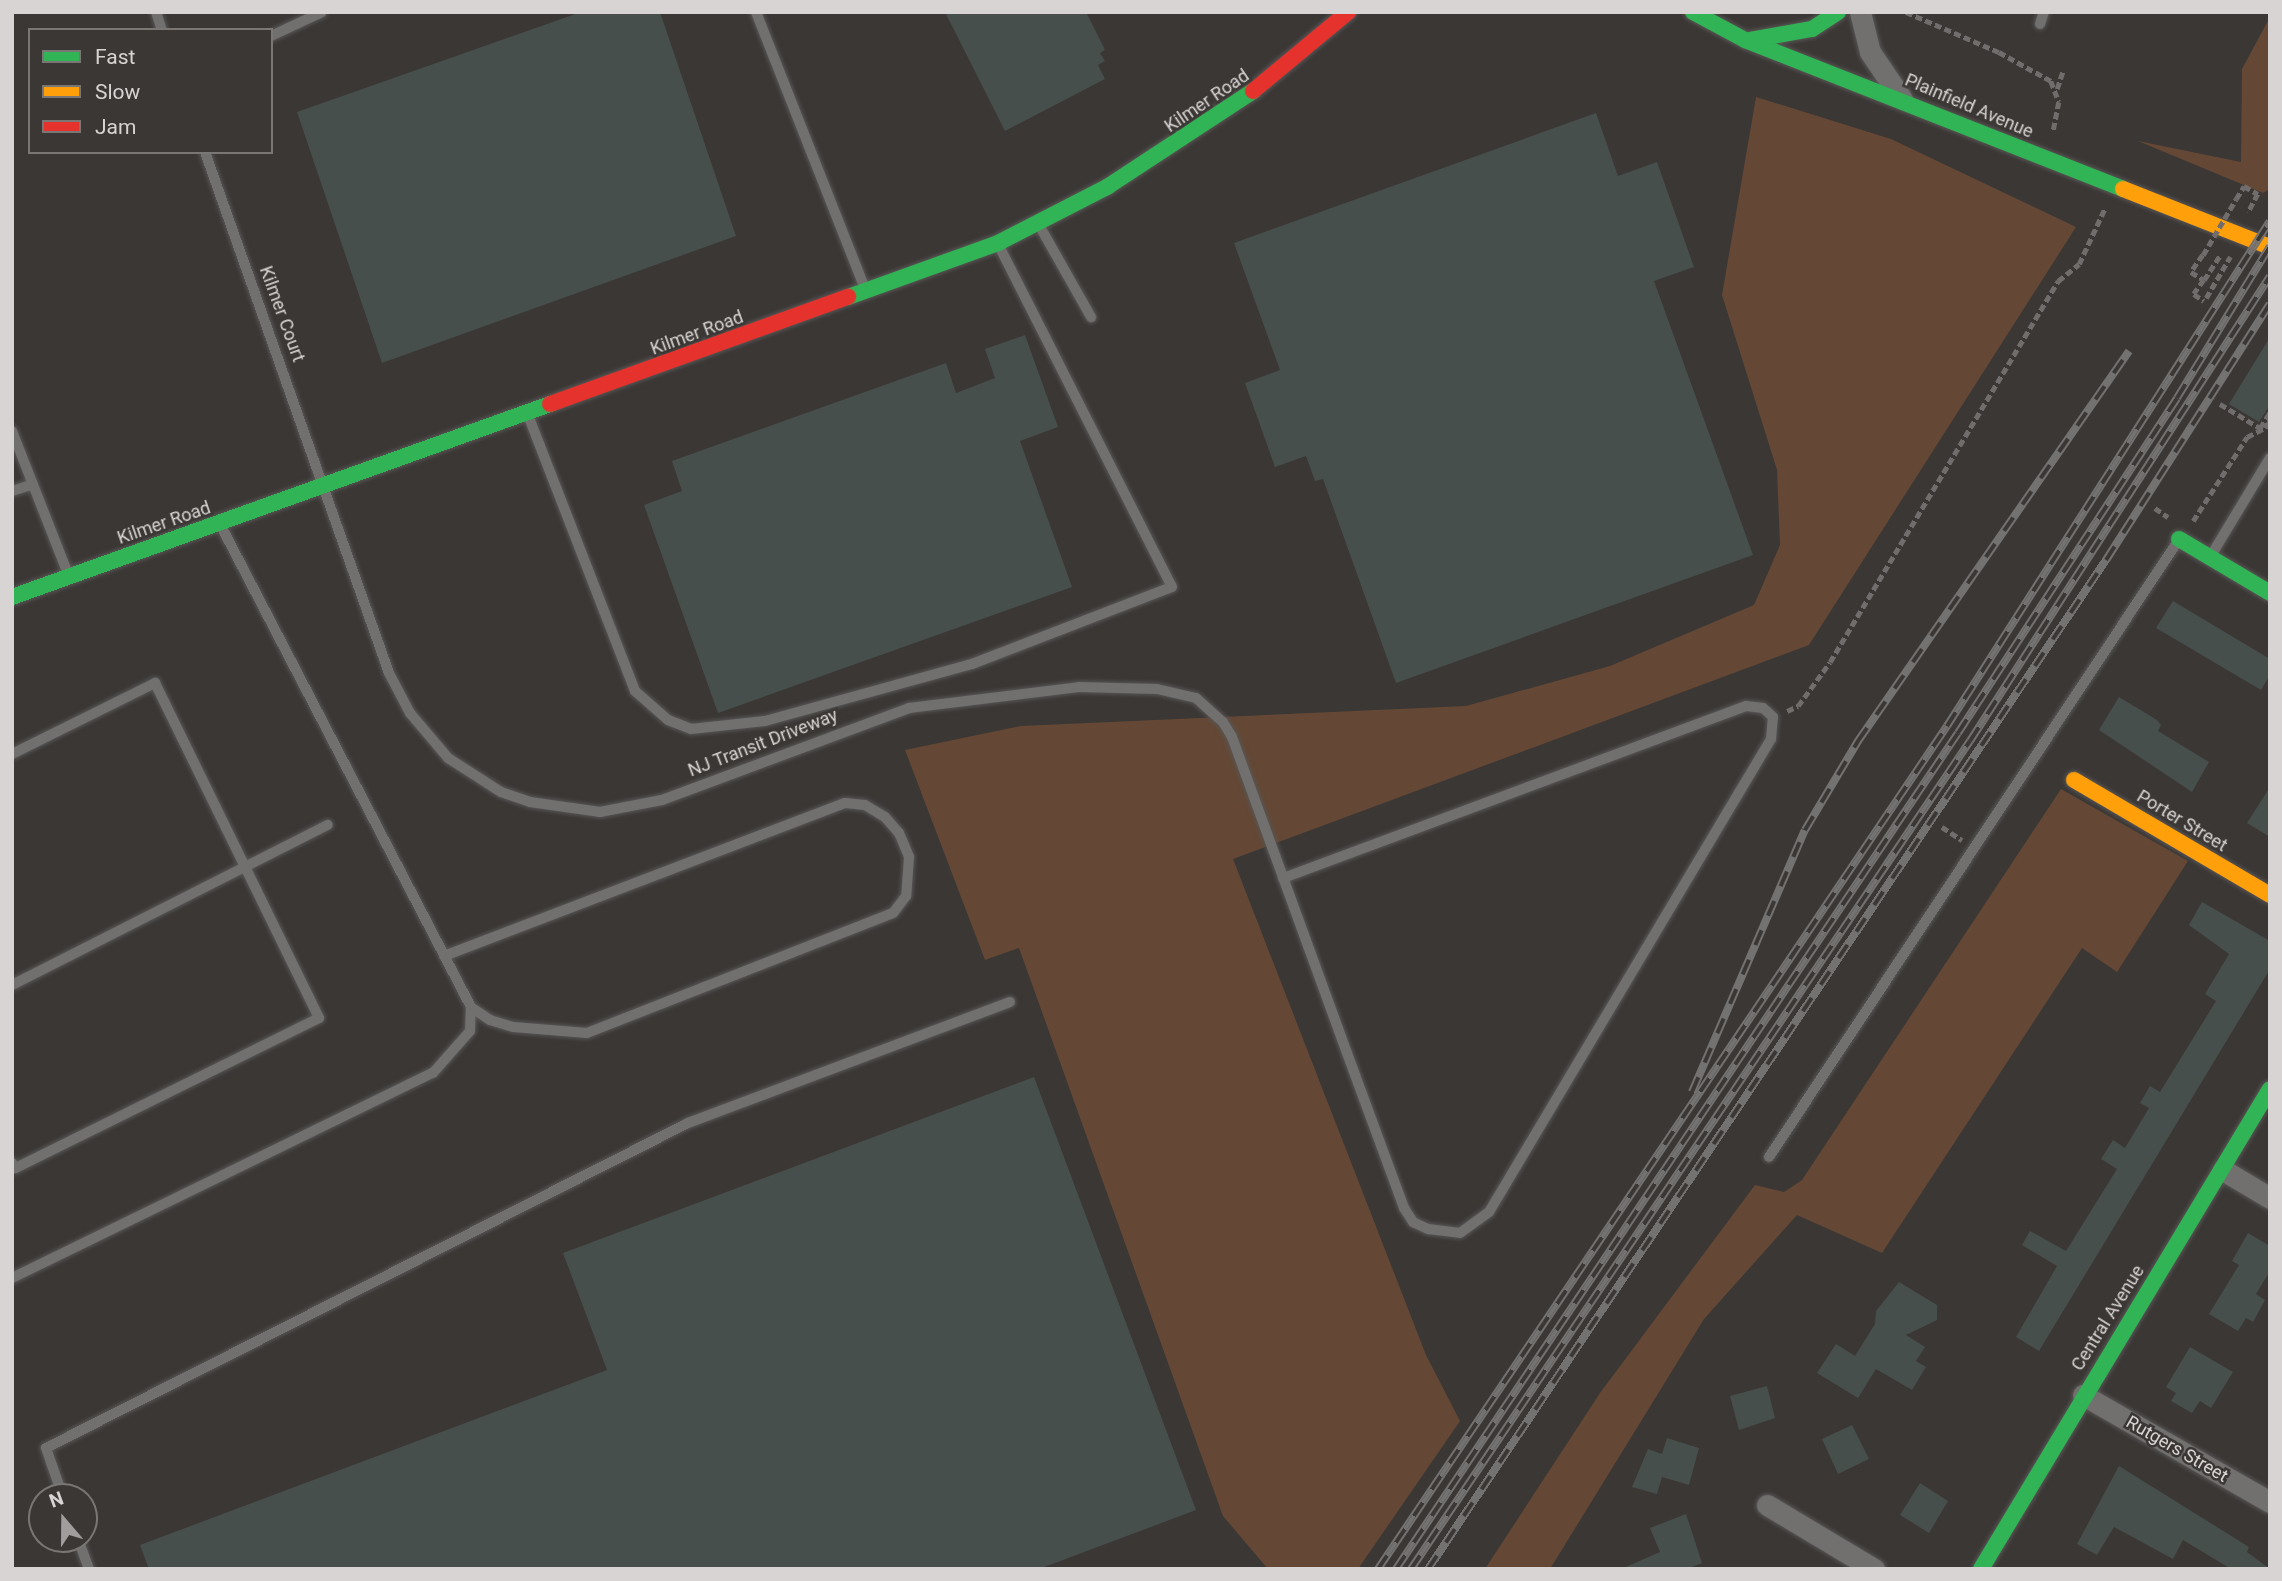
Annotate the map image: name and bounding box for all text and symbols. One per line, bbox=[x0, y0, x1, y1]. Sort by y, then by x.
legend bbox=[28, 28, 273, 154]
text: Fast bbox=[95, 45, 135, 69]
street label: Kilmer Road bbox=[1161, 65, 1253, 137]
street label: Plainfield Avenue bbox=[1902, 69, 2036, 143]
text: Slow bbox=[95, 80, 140, 104]
text: Jam bbox=[95, 115, 136, 139]
street label: Kilmer Court bbox=[255, 263, 309, 365]
street label: Kilmer Road bbox=[648, 306, 746, 360]
street label: Kilmer Road bbox=[115, 497, 213, 549]
street label: NJ Transit Driveway bbox=[685, 704, 841, 782]
street label: Porter Street bbox=[2133, 786, 2231, 856]
street label: Central Avenue bbox=[2067, 1261, 2149, 1375]
street label: Rutgers Street bbox=[2122, 1411, 2232, 1487]
north arrow bbox=[28, 1483, 98, 1553]
text: N bbox=[46, 1487, 67, 1513]

